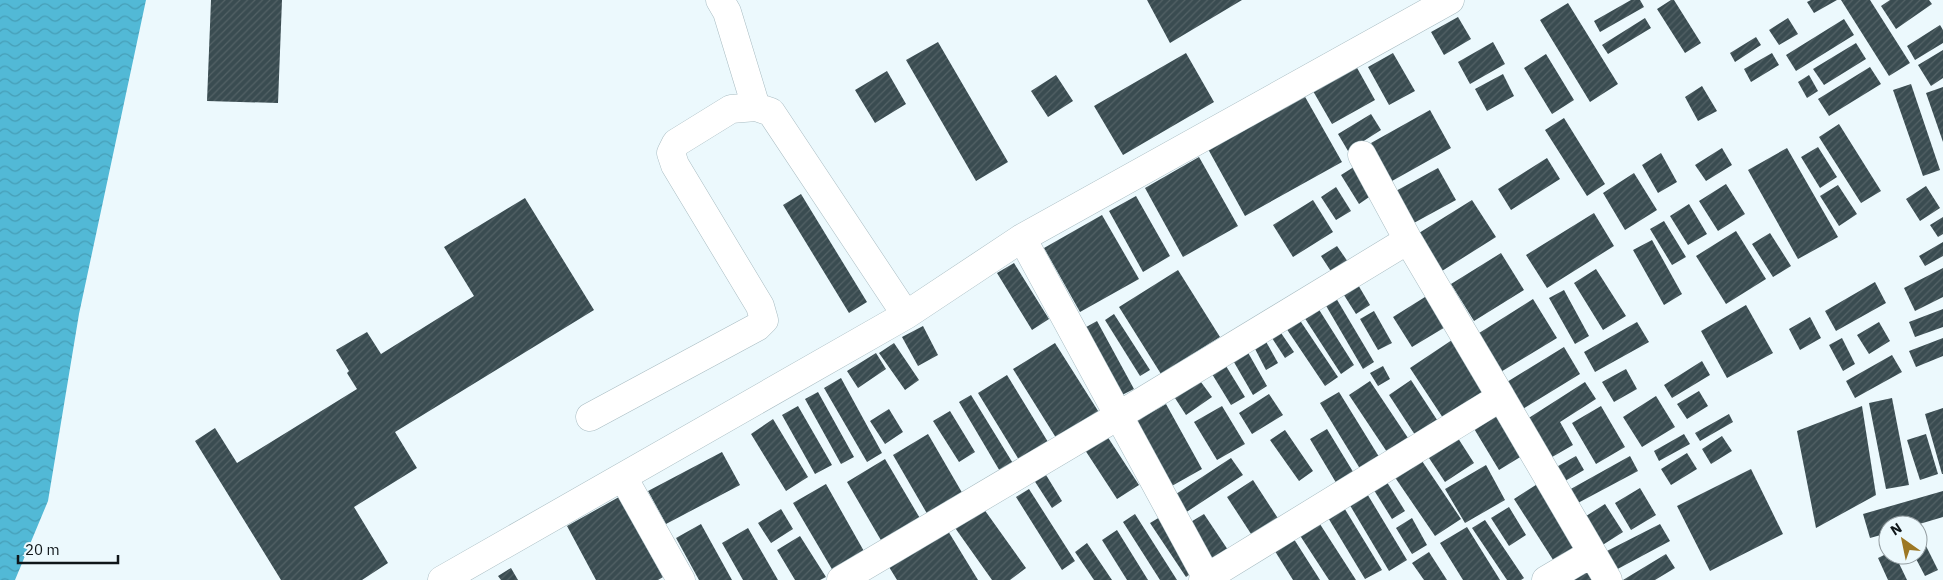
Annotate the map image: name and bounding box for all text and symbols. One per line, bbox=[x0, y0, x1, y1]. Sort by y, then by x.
north arrow bbox=[1878, 515, 1928, 565]
text: N bbox=[1887, 519, 1905, 539]
scale bar bbox=[18, 532, 118, 564]
text: 20 m bbox=[25, 540, 60, 559]

